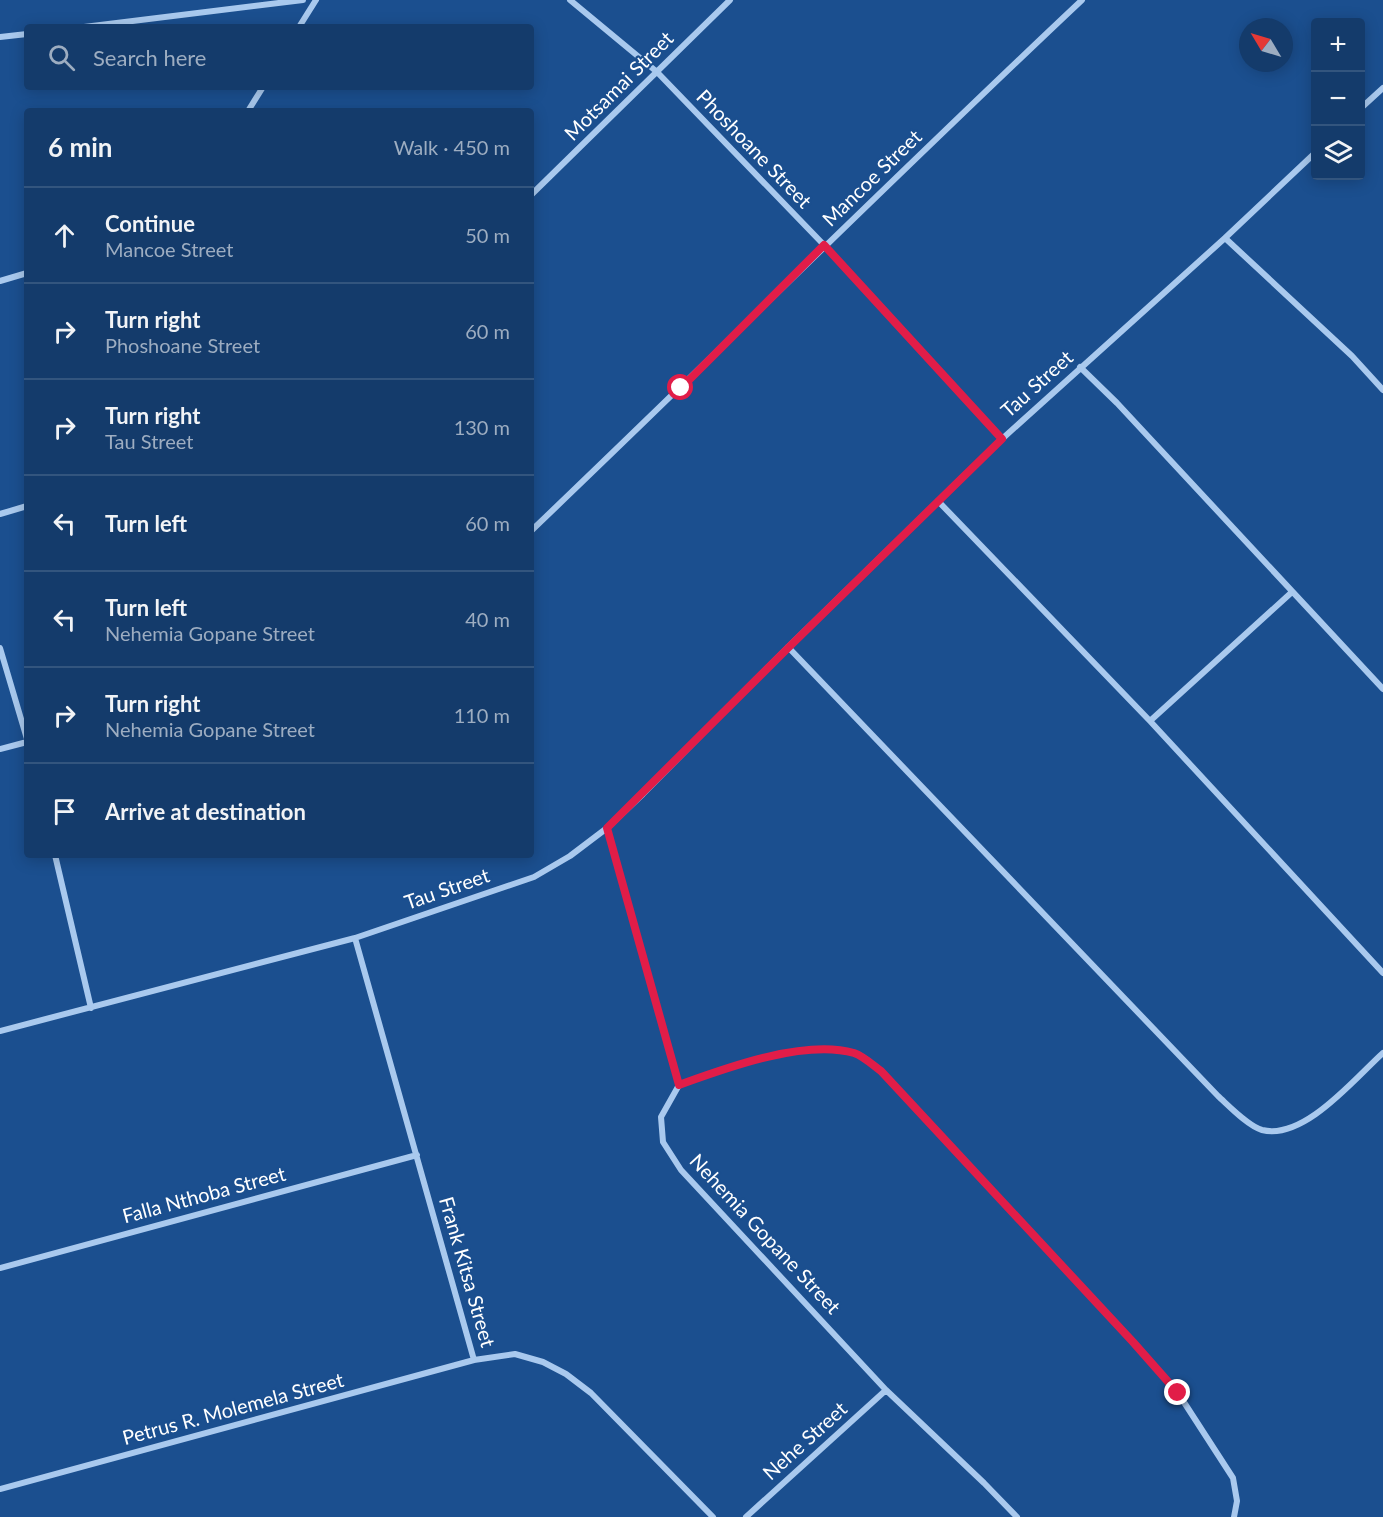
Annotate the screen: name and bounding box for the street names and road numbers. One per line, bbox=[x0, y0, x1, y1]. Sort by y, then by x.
street label: Motsamai Street bbox=[559, 26, 678, 145]
street label: Phoshoane Street bbox=[692, 84, 817, 212]
street label: Mancoe Street bbox=[817, 124, 926, 231]
street label: Tau Street bbox=[995, 345, 1077, 422]
street label: Tau Street bbox=[401, 862, 492, 914]
street label: Nehemia Gopane Street bbox=[685, 1148, 846, 1318]
street label: Falla Nthoba Street bbox=[120, 1161, 288, 1227]
street label: Frank Kitsa Street bbox=[435, 1194, 501, 1350]
street label: Petrus R. Molemela Street bbox=[119, 1367, 346, 1449]
street label: Nehe Street bbox=[757, 1396, 851, 1484]

